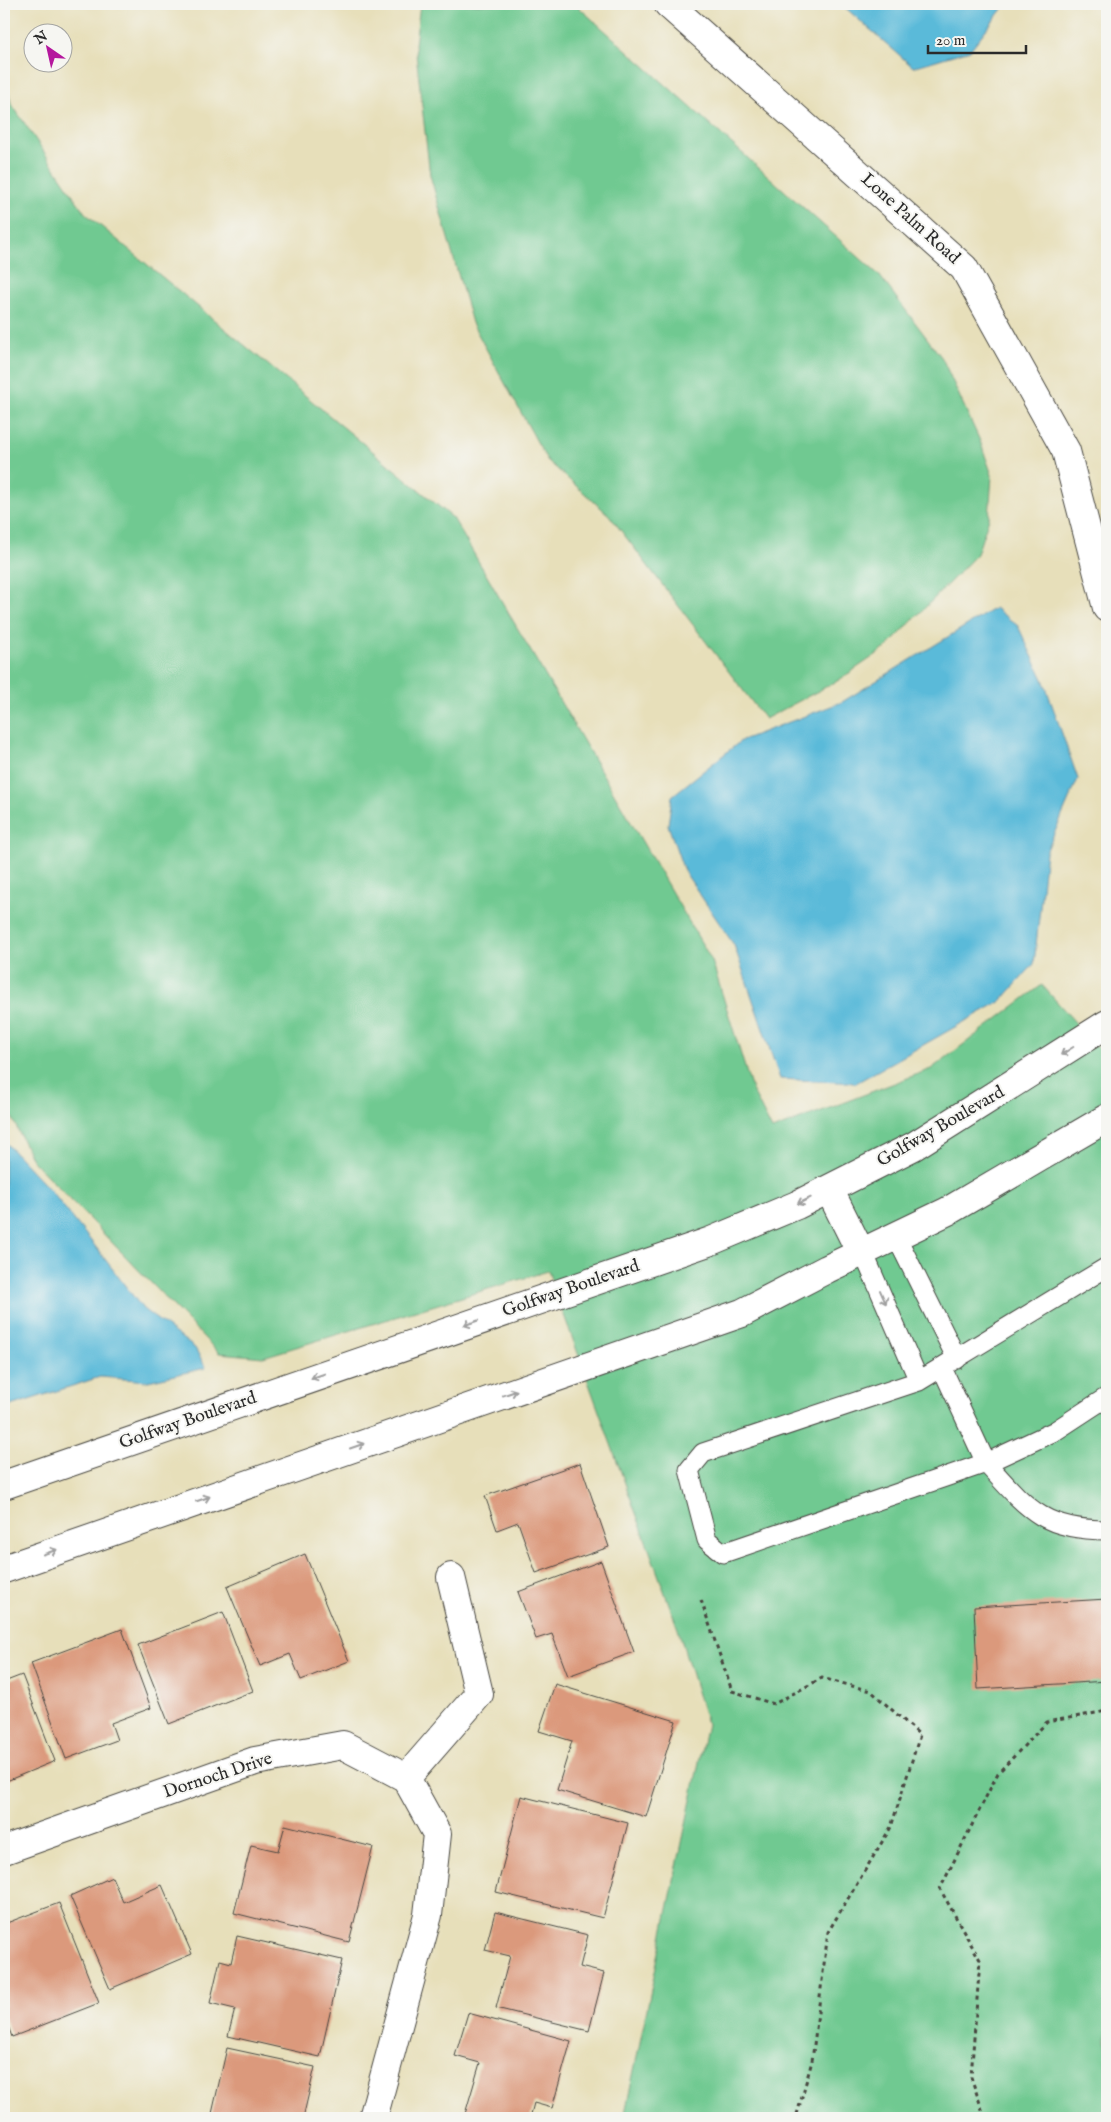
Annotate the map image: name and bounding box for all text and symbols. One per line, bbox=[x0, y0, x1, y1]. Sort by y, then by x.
north arrow bbox=[22, 22, 72, 72]
scale bar bbox=[928, 22, 1026, 54]
text: N bbox=[30, 27, 51, 49]
text: 20 m bbox=[936, 31, 966, 50]
street label: Lone Palm Road bbox=[856, 168, 965, 270]
one-way arrow bbox=[1060, 1046, 1074, 1056]
street label: Golfway Boulevard bbox=[873, 1081, 1009, 1173]
one-way arrow bbox=[797, 1196, 812, 1206]
street label: Golfway Boulevard bbox=[499, 1255, 643, 1323]
one-way arrow bbox=[878, 1289, 888, 1304]
one-way arrow bbox=[464, 1319, 480, 1328]
one-way arrow bbox=[310, 1372, 326, 1381]
street label: Golfway Boulevard bbox=[116, 1387, 260, 1455]
one-way arrow bbox=[502, 1388, 518, 1397]
one-way arrow bbox=[348, 1441, 364, 1450]
one-way arrow bbox=[195, 1494, 210, 1503]
one-way arrow bbox=[41, 1547, 57, 1556]
street label: Dornoch Drive bbox=[161, 1748, 275, 1804]

